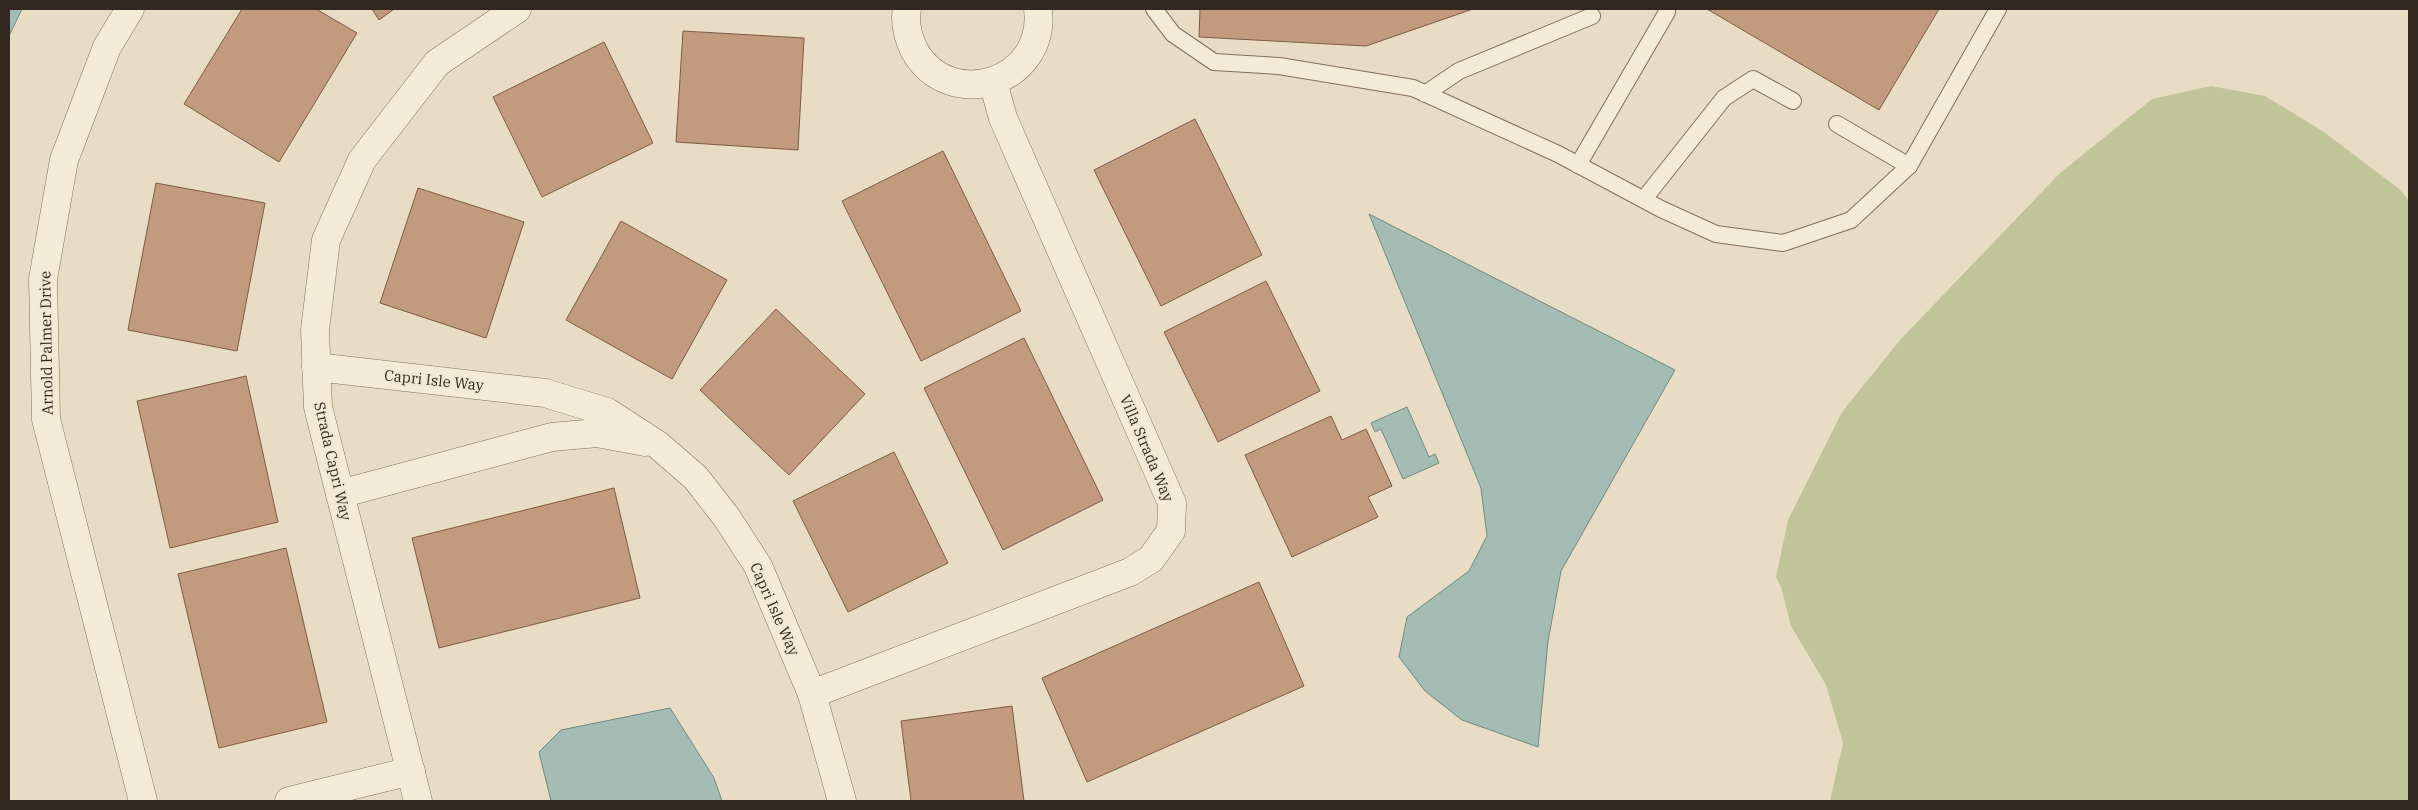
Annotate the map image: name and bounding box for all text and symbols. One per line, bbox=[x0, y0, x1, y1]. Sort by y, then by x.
street label: Arnold Palmer Drive bbox=[35, 271, 57, 415]
street label: Capri Isle Way bbox=[383, 365, 485, 395]
street label: Villa Strada Way bbox=[1116, 392, 1178, 504]
street label: Strada Capri Way bbox=[310, 400, 356, 522]
street label: Capri Isle Way bbox=[746, 559, 804, 659]

